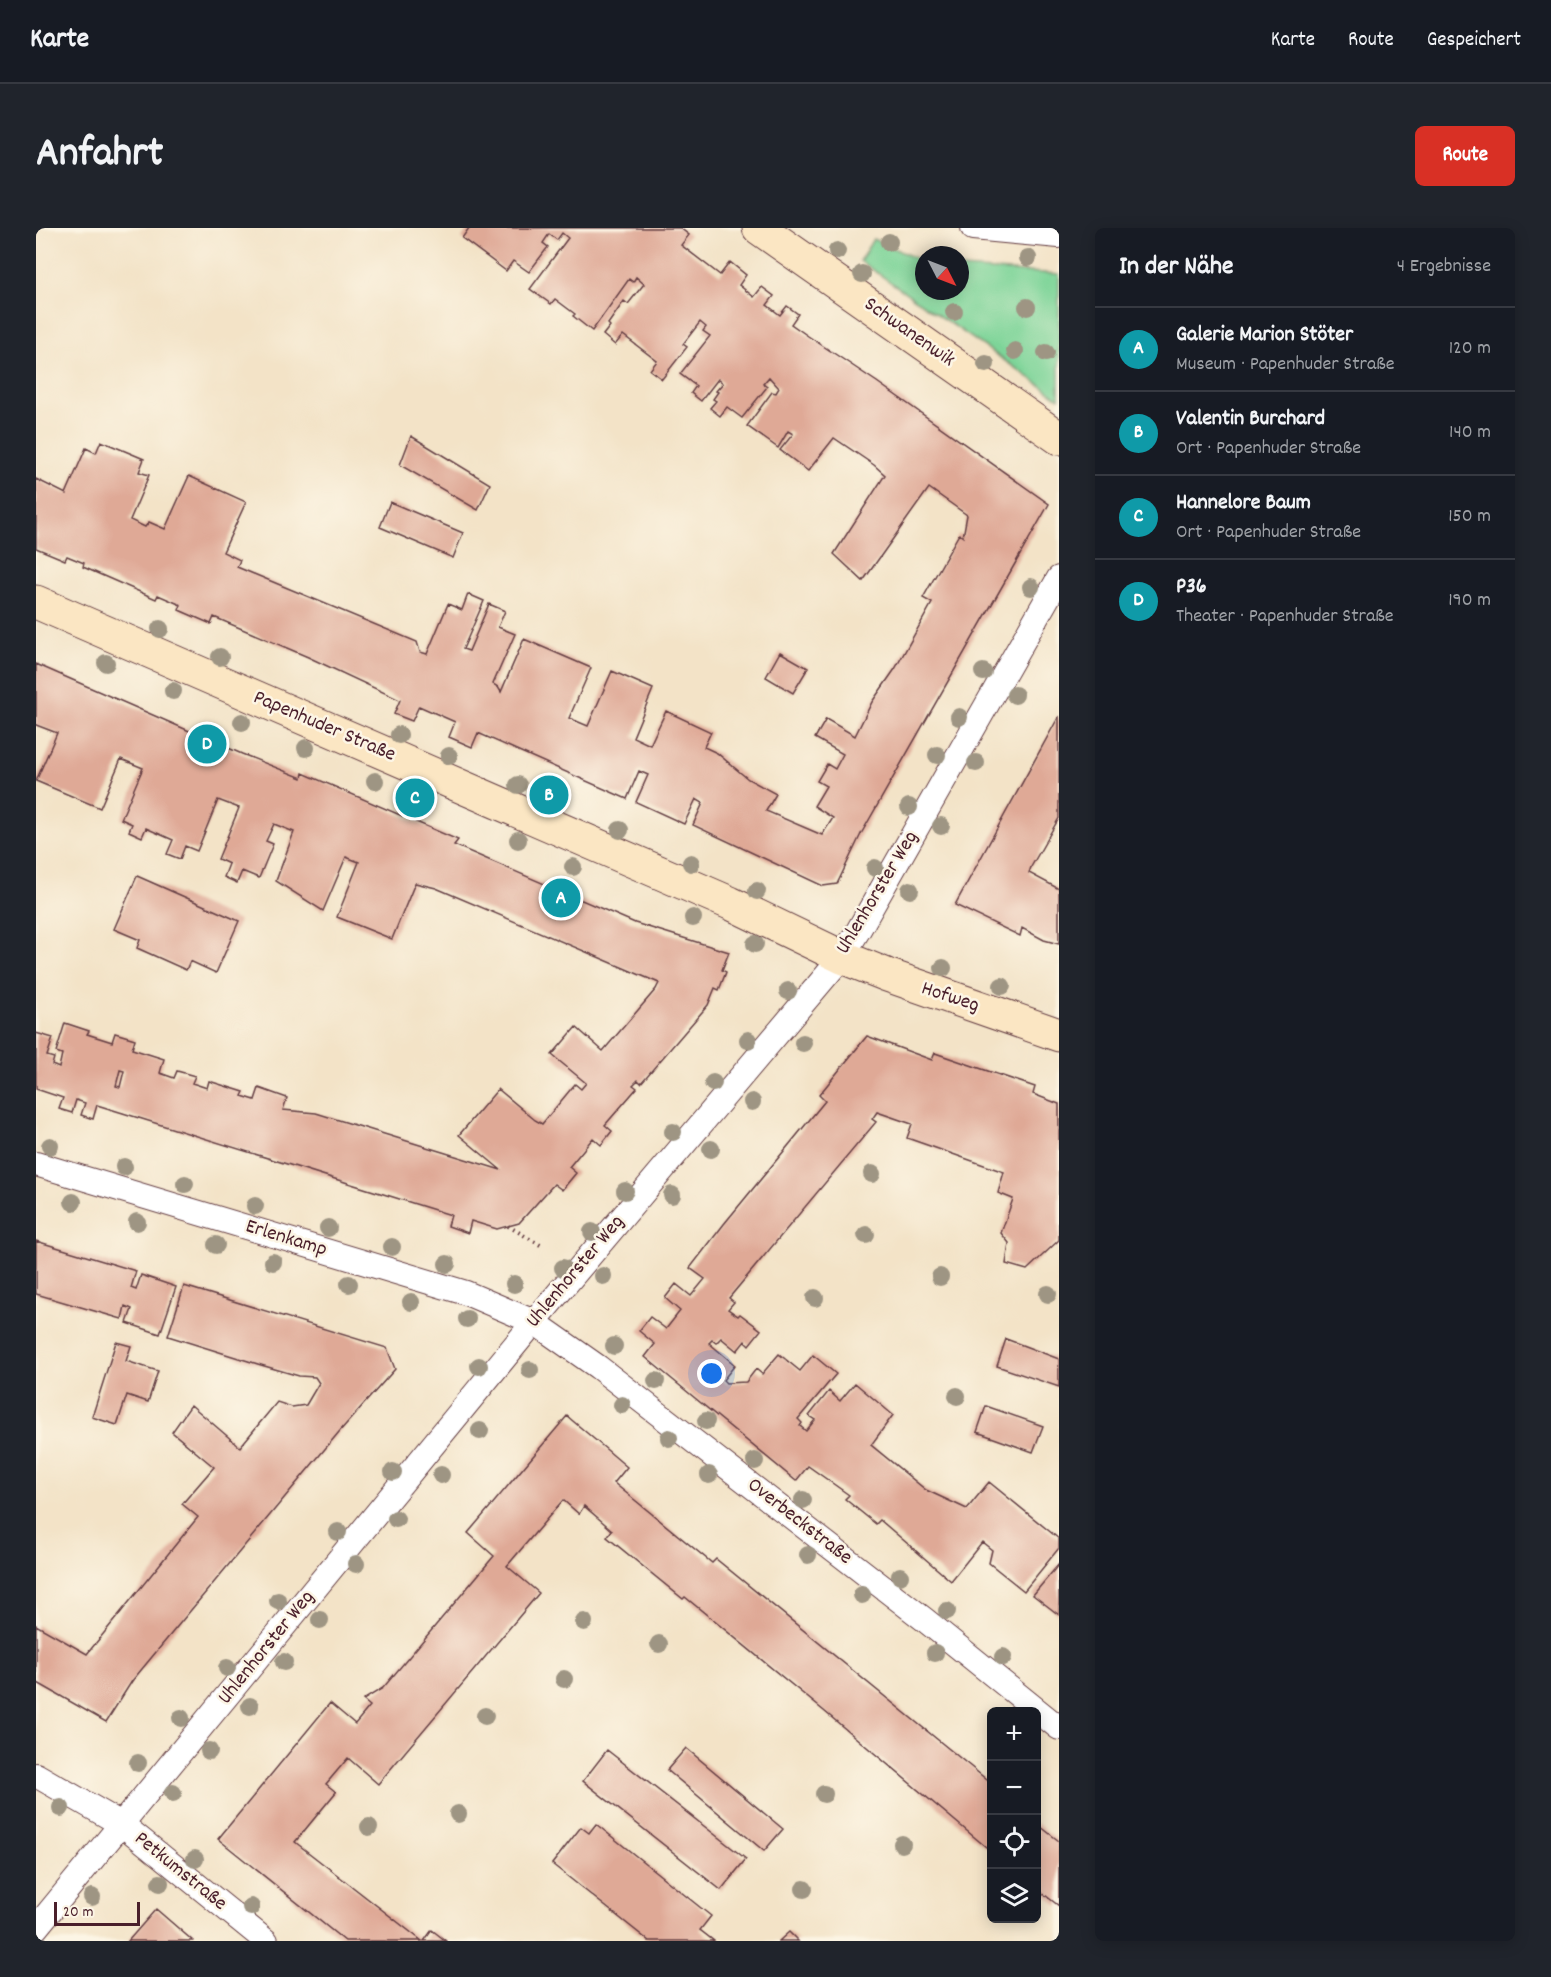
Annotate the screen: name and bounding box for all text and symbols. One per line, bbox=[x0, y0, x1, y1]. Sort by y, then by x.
text: Karte bbox=[30, 21, 89, 61]
text: Karte bbox=[1271, 26, 1315, 56]
text: Route bbox=[1348, 26, 1394, 56]
text: Gespeichert bbox=[1427, 26, 1521, 56]
text: Anfahrt bbox=[36, 126, 163, 186]
button: Route bbox=[1415, 126, 1515, 186]
north arrow bbox=[915, 246, 969, 300]
text: In der Nähe bbox=[1119, 249, 1233, 286]
text: 4 Ergebnisse bbox=[1397, 253, 1491, 281]
street label: Schwanenwik bbox=[857, 291, 961, 375]
text: Galerie Marion Stöter bbox=[1176, 320, 1353, 351]
text: A bbox=[1133, 335, 1144, 363]
text: 120 m bbox=[1449, 335, 1491, 363]
text: Museum · Papenhuder Straße bbox=[1176, 351, 1395, 379]
text: Valentin Burchard bbox=[1176, 404, 1325, 435]
text: B bbox=[1134, 419, 1143, 447]
text: 140 m bbox=[1449, 419, 1491, 447]
text: Ort · Papenhuder Straße bbox=[1176, 435, 1361, 463]
text: Hannelore Baum bbox=[1176, 488, 1311, 519]
text: C bbox=[1134, 503, 1143, 531]
text: 150 m bbox=[1448, 503, 1491, 531]
text: Ort · Papenhuder Straße bbox=[1176, 519, 1361, 547]
text: P36 bbox=[1176, 572, 1207, 603]
text: D bbox=[1133, 587, 1144, 615]
text: 190 m bbox=[1448, 587, 1491, 615]
text: Theater · Papenhuder Straße bbox=[1176, 603, 1394, 631]
street label: Papenhuder Straße bbox=[248, 683, 400, 771]
pin: D bbox=[188, 722, 226, 766]
pin: B bbox=[530, 772, 568, 818]
pin: C bbox=[396, 776, 434, 820]
street label: Uhlenhorster Weg bbox=[829, 826, 927, 960]
pin: A bbox=[542, 876, 580, 920]
street label: Hofweg bbox=[917, 975, 983, 1021]
street label: Uhlenhorster Weg bbox=[520, 1209, 632, 1335]
street label: Erlenkamp bbox=[242, 1212, 330, 1266]
your location bbox=[697, 1359, 726, 1388]
street label: Overbeckstraße bbox=[740, 1471, 858, 1573]
street label: Uhlenhorster Weg bbox=[211, 1584, 323, 1712]
map controls bbox=[987, 1707, 1041, 1923]
button: + bbox=[987, 1707, 1041, 1761]
button: − bbox=[987, 1761, 1041, 1815]
button: locate bbox=[987, 1815, 1041, 1869]
street label: Petkumstraße bbox=[127, 1825, 233, 1919]
button: layers bbox=[987, 1869, 1041, 1923]
scale bar bbox=[54, 1899, 140, 1926]
text: 20 m bbox=[63, 1901, 93, 1924]

